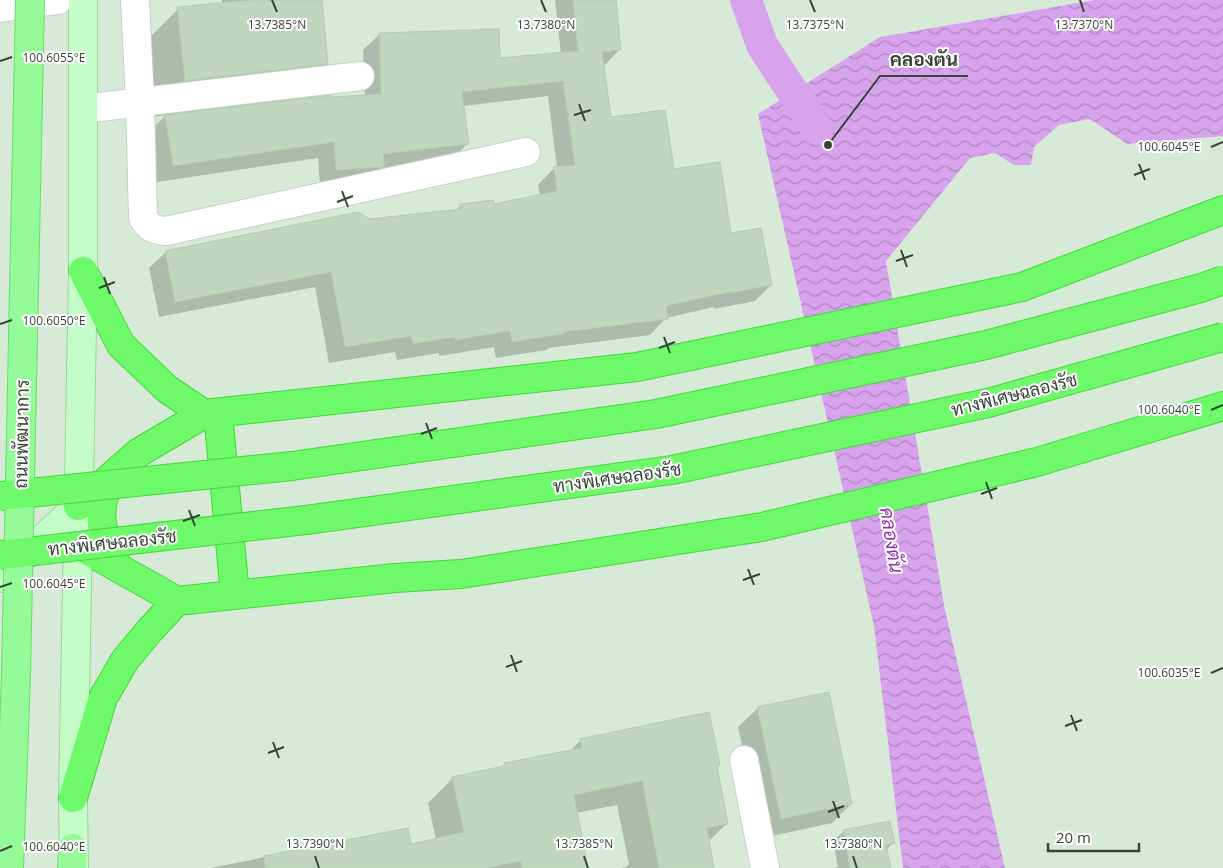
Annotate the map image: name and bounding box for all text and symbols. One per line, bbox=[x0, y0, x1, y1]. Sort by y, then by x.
text: 13.7385°N bbox=[248, 16, 306, 33]
text: 13.7380°N bbox=[517, 16, 575, 33]
text: 13.7375°N bbox=[786, 16, 844, 33]
text: 13.7370°N bbox=[1055, 16, 1113, 33]
callout: คลองตัน bbox=[880, 42, 968, 76]
text: คลองตัน bbox=[890, 46, 958, 72]
text: 100.6055°E bbox=[23, 49, 86, 66]
text: 100.6045°E bbox=[1138, 138, 1201, 155]
text: 100.6050°E bbox=[23, 312, 86, 329]
street label: ทางพิเศษฉลองรัช bbox=[948, 367, 1080, 421]
street label: ถนนพัฒนาการ bbox=[8, 379, 34, 489]
text: 100.6040°E bbox=[1138, 401, 1201, 418]
street label: ทางพิเศษฉลองรัช bbox=[551, 456, 683, 498]
water label: คลองตัน bbox=[874, 505, 910, 575]
street label: ทางพิเศษฉลองรัช bbox=[46, 523, 178, 561]
text: 100.6045°E bbox=[23, 575, 86, 592]
text: 100.6035°E bbox=[1138, 664, 1201, 681]
scale bar bbox=[1048, 820, 1139, 852]
text: 20 m bbox=[1056, 827, 1091, 847]
text: 13.7390°N bbox=[286, 835, 344, 852]
text: 13.7385°N bbox=[555, 835, 613, 852]
text: 13.7380°N bbox=[824, 835, 882, 852]
text: 100.6040°E bbox=[23, 838, 86, 855]

